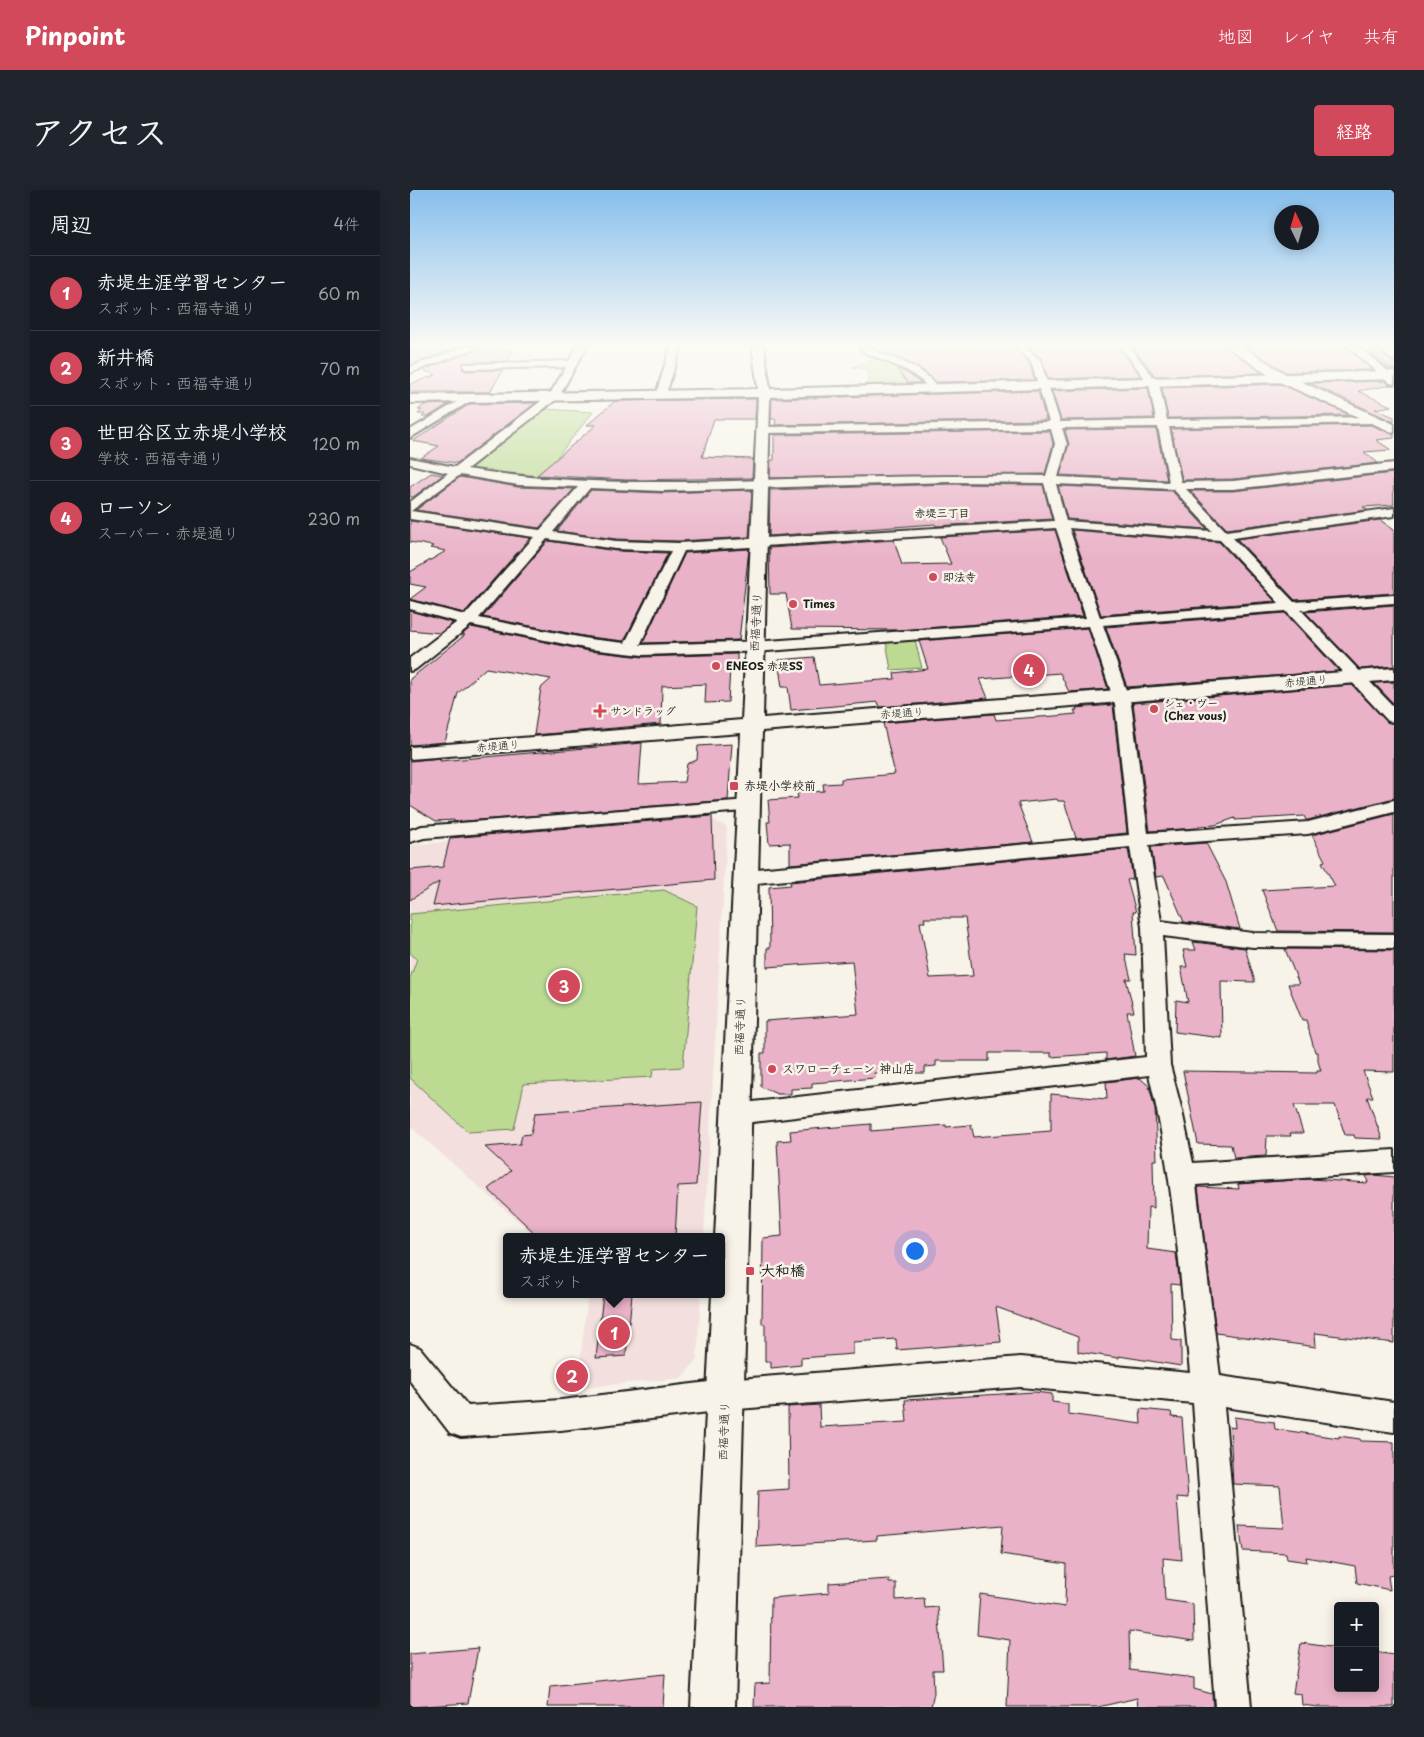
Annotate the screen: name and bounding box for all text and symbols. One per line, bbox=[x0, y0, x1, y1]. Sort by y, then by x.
text: Pinpoint bbox=[25, 17, 126, 53]
text: 地図 bbox=[1218, 22, 1254, 49]
text: レイヤ bbox=[1282, 22, 1335, 49]
text: 共有 bbox=[1363, 22, 1399, 49]
text: アクセス bbox=[30, 104, 168, 157]
button: 経路 bbox=[1314, 105, 1394, 156]
north arrow bbox=[1274, 205, 1319, 250]
text: 周辺 bbox=[50, 207, 92, 239]
text: 4件 bbox=[333, 211, 360, 235]
text: 赤堤生涯学習センター bbox=[97, 267, 287, 295]
text: 1 bbox=[62, 281, 70, 305]
text: 60 m bbox=[318, 281, 360, 305]
text: スポット · 西福寺通り bbox=[97, 295, 256, 319]
text: 新井橋 bbox=[97, 342, 154, 370]
text: 2 bbox=[60, 356, 72, 380]
text: 70 m bbox=[320, 356, 360, 380]
text: スポット · 西福寺通り bbox=[97, 370, 256, 394]
text: 世田谷区立赤堤小学校 bbox=[97, 417, 287, 445]
text: 3 bbox=[61, 431, 71, 455]
text: 120 m bbox=[313, 431, 360, 455]
text: 学校 · 西福寺通り bbox=[97, 445, 224, 469]
text: ローソン bbox=[97, 492, 173, 520]
district label: 赤堤三丁目 bbox=[915, 504, 970, 521]
text: 4 bbox=[61, 506, 71, 530]
text: 230 m bbox=[308, 506, 360, 530]
text: スーパー · 赤堤通り bbox=[97, 520, 239, 544]
place label: 即法寺 bbox=[943, 568, 976, 585]
marker: 即法寺 bbox=[927, 571, 939, 583]
street label: 西福寺通り bbox=[744, 592, 766, 652]
place label: Times bbox=[803, 595, 835, 612]
marker: Times bbox=[787, 598, 799, 610]
pin: 4 bbox=[1013, 651, 1045, 689]
place label: ENEOS 赤堤SS bbox=[726, 657, 803, 674]
marker: ENEOS 赤堤SS bbox=[710, 660, 722, 672]
street label: 赤堤通り bbox=[1283, 670, 1329, 691]
place label: シェ・ヴー (Chez vous) bbox=[1164, 694, 1227, 724]
place label: サンドラッグ bbox=[610, 702, 676, 719]
street label: 赤堤通り bbox=[879, 702, 925, 723]
marker: シェ・ヴー (Chez vous) bbox=[1148, 703, 1160, 715]
marker: サンドラッグ bbox=[594, 705, 606, 717]
street label: 赤堤通り bbox=[475, 735, 521, 756]
place label: 赤堤小学校前 bbox=[744, 776, 816, 794]
marker: 赤堤小学校前 bbox=[728, 780, 740, 792]
pin: 3 bbox=[548, 967, 580, 1005]
street label: 西福寺通り bbox=[729, 996, 749, 1056]
place label: スワローチェーン 神山店 bbox=[782, 1059, 915, 1077]
marker: スワローチェーン 神山店 bbox=[766, 1063, 778, 1075]
popup bbox=[503, 1233, 725, 1298]
your location bbox=[902, 1238, 928, 1264]
text: 赤堤生涯学習センター bbox=[519, 1240, 709, 1268]
place label: 大和橋 bbox=[760, 1258, 805, 1281]
marker: 大和橋 bbox=[744, 1265, 756, 1277]
text: スポット bbox=[519, 1268, 583, 1292]
pin: 1 bbox=[598, 1314, 630, 1352]
pin: 2 bbox=[556, 1357, 588, 1395]
street label: 西福寺通り bbox=[713, 1401, 733, 1461]
map controls bbox=[1334, 1602, 1379, 1692]
button: + bbox=[1334, 1602, 1379, 1647]
button: − bbox=[1334, 1647, 1379, 1692]

